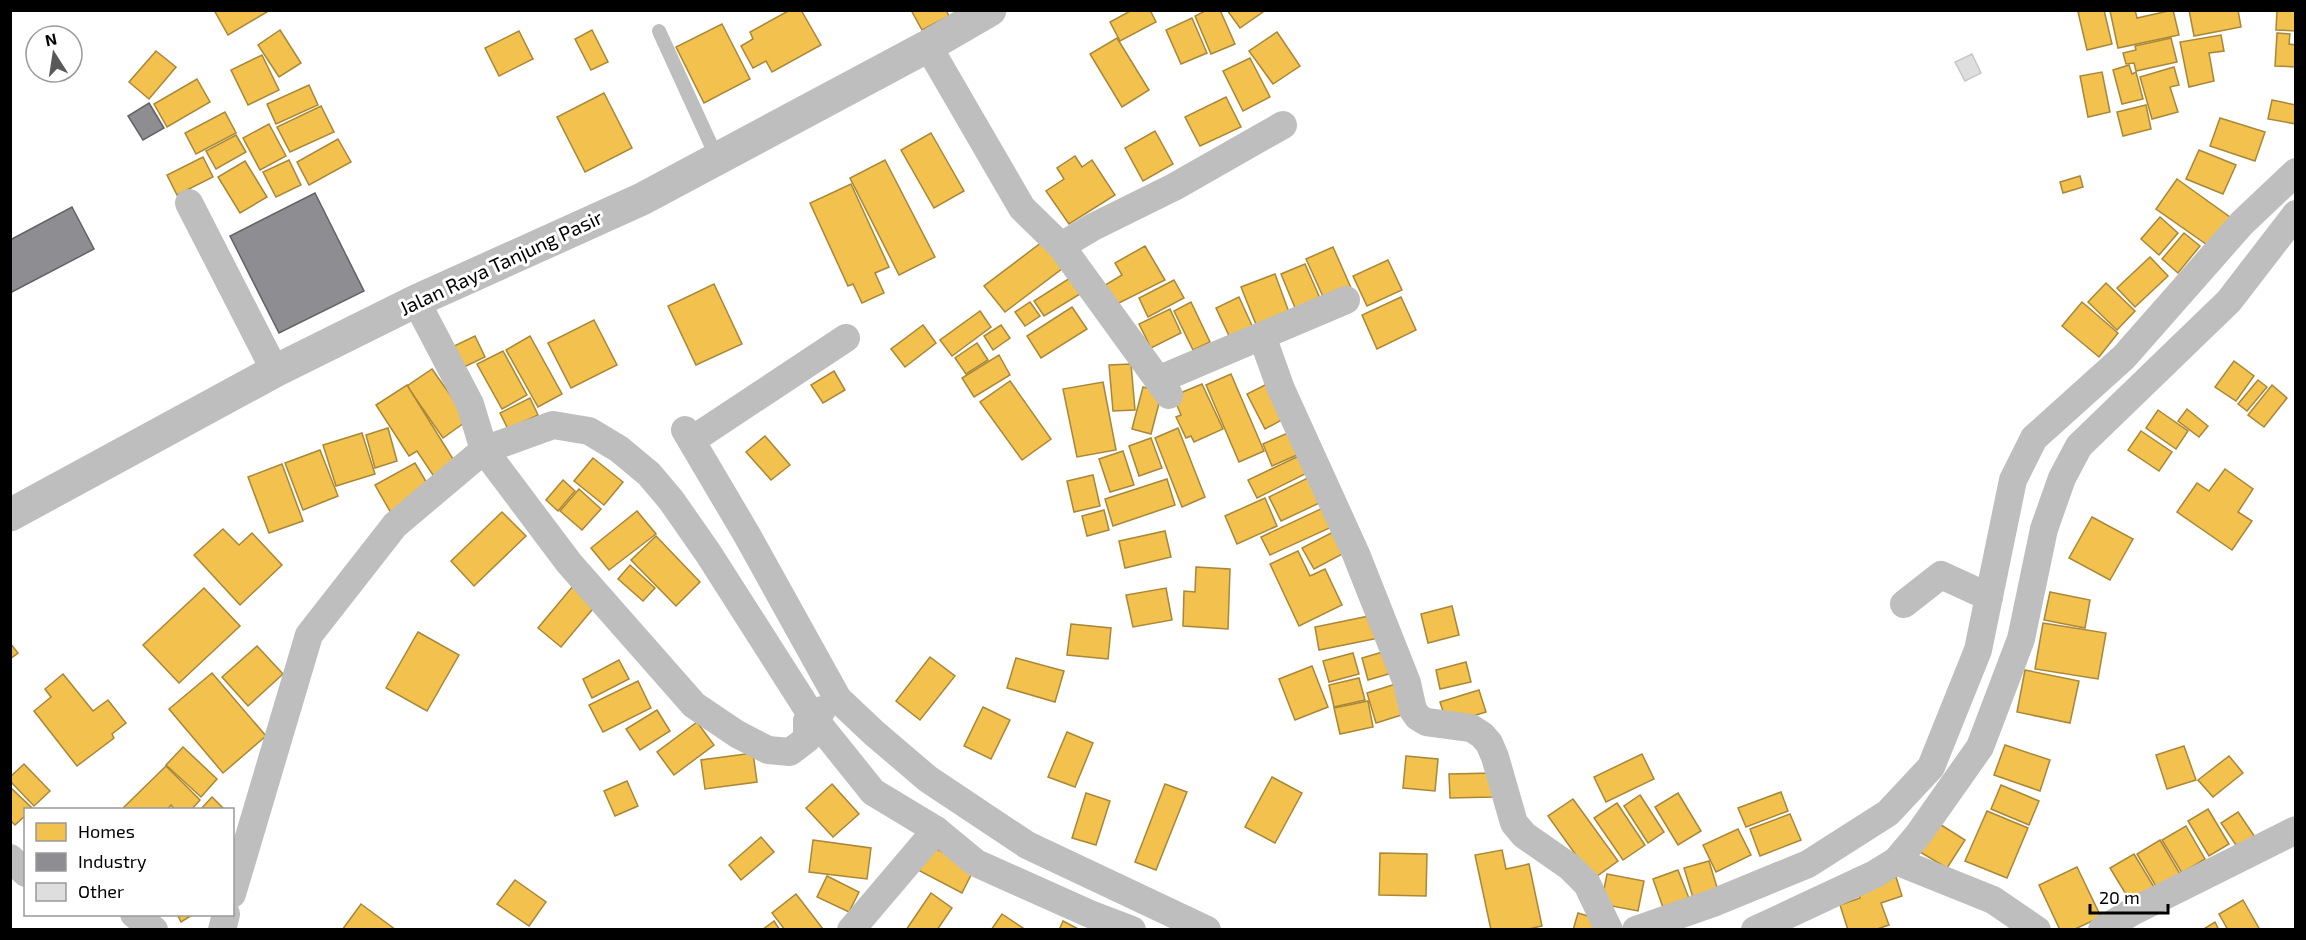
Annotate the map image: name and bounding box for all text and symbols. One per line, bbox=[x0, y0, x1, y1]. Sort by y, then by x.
north arrow bbox=[24, 24, 84, 84]
text: N bbox=[43, 28, 58, 49]
street label: Jalan Raya Tanjung Pasir bbox=[395, 204, 606, 320]
legend bbox=[24, 808, 234, 916]
text: Homes bbox=[78, 820, 135, 842]
text: Industry bbox=[78, 850, 147, 872]
scale bar bbox=[2090, 877, 2168, 915]
text: Other bbox=[78, 880, 124, 902]
text: 20 m bbox=[2099, 886, 2140, 908]

